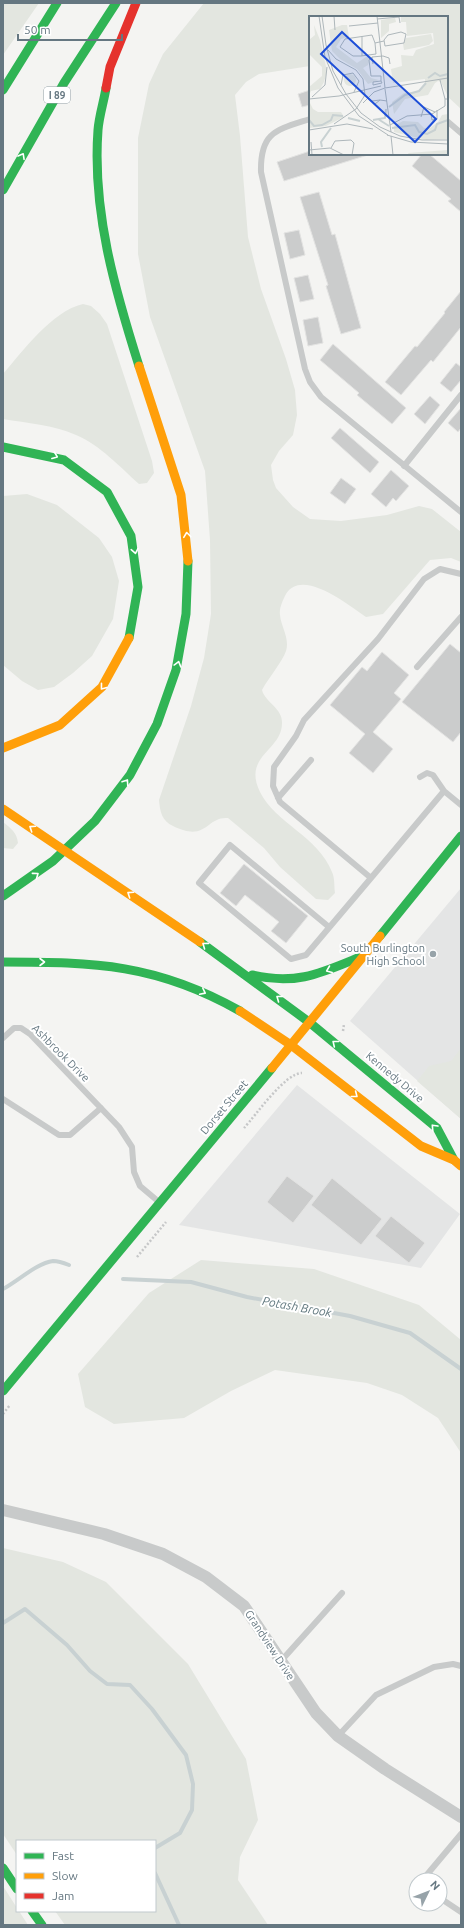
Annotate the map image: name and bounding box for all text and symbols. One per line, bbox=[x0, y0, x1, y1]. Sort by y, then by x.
scale bar bbox=[18, 16, 122, 42]
inset map bbox=[309, 16, 448, 155]
text: 50 m bbox=[24, 23, 51, 36]
road number: I 89 bbox=[44, 87, 70, 103]
one-way arrow bbox=[17, 153, 24, 160]
one-way arrow bbox=[51, 452, 58, 460]
one-way arrow bbox=[183, 532, 192, 538]
one-way arrow bbox=[130, 548, 138, 555]
one-way arrow bbox=[173, 661, 182, 668]
one-way arrow bbox=[101, 683, 108, 690]
one-way arrow bbox=[121, 779, 129, 786]
one-way arrow bbox=[29, 825, 36, 833]
one-way arrow bbox=[31, 873, 38, 880]
one-way arrow bbox=[127, 891, 134, 899]
one-way arrow bbox=[202, 942, 209, 950]
place label: South Burlington High School bbox=[341, 942, 425, 967]
marker: South Burlington High School bbox=[428, 949, 438, 959]
one-way arrow bbox=[39, 958, 45, 966]
one-way arrow bbox=[325, 965, 332, 973]
one-way arrow bbox=[199, 987, 207, 995]
one-way arrow bbox=[276, 996, 283, 1003]
street label: Ashbrook Drive bbox=[30, 1022, 92, 1084]
one-way arrow bbox=[332, 1041, 339, 1048]
street label: Kennedy Drive bbox=[364, 1049, 426, 1105]
street label: Dorset Street bbox=[198, 1077, 250, 1136]
one-way arrow bbox=[350, 1090, 357, 1097]
one-way arrow bbox=[432, 1124, 439, 1131]
water label: Potash Brook bbox=[261, 1294, 334, 1319]
street label: Grandview Drive bbox=[243, 1608, 297, 1682]
legend bbox=[16, 1840, 156, 1912]
text: Fast bbox=[52, 1849, 74, 1862]
text: Slow bbox=[52, 1869, 78, 1882]
north arrow bbox=[408, 1872, 448, 1912]
text: N bbox=[428, 1878, 443, 1892]
text: Jam bbox=[52, 1889, 74, 1902]

